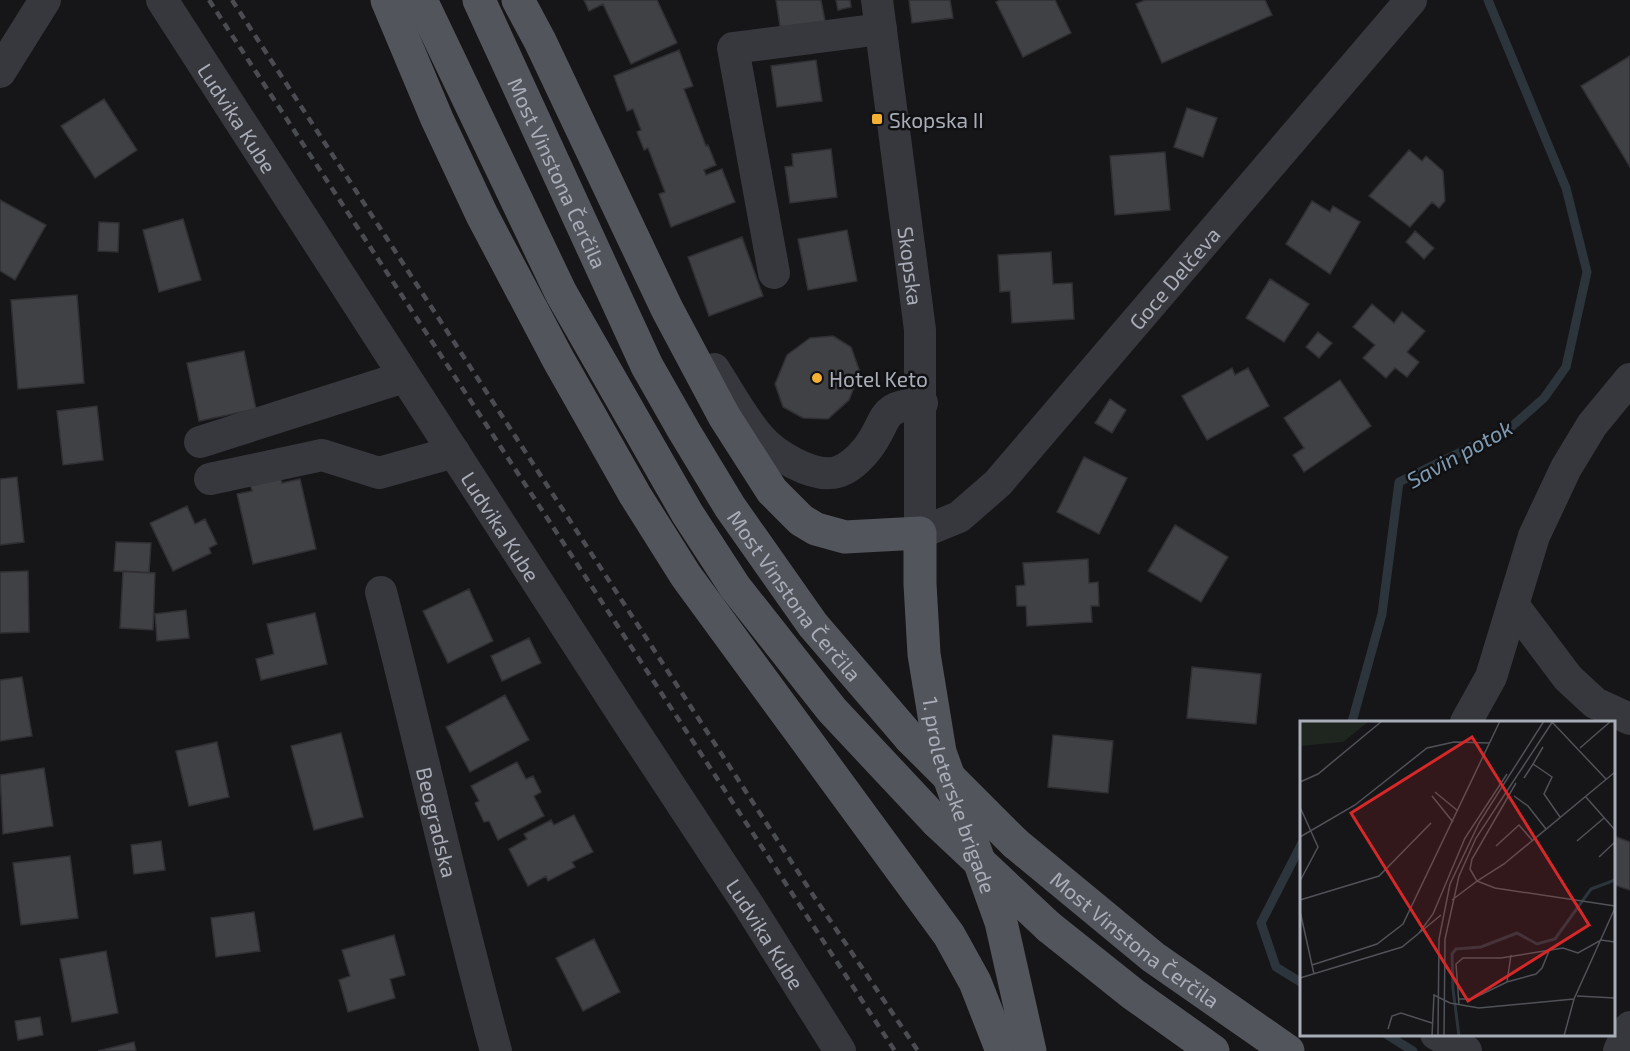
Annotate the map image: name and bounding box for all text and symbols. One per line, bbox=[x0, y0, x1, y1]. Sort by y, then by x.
street label: Ludvika Kube bbox=[193, 58, 282, 177]
street label: Most Vinstona Čerčila bbox=[504, 73, 613, 272]
place label: Skopska II bbox=[889, 107, 984, 132]
marker: Skopska II bbox=[870, 112, 884, 126]
street label: Goce Delčeva bbox=[1123, 221, 1224, 334]
street label: Skopska bbox=[894, 225, 929, 307]
place label: Hotel Keto bbox=[829, 366, 928, 391]
marker: Hotel Keto bbox=[810, 371, 824, 385]
water label: Savin potok bbox=[1402, 413, 1516, 493]
street label: Ludvika Kube bbox=[457, 466, 546, 586]
street label: Most Vinstona Čerčila bbox=[723, 505, 867, 685]
street label: 1. proleterske brigade bbox=[919, 695, 1002, 896]
inset map bbox=[1300, 721, 1615, 1036]
street label: Beogradska bbox=[412, 764, 463, 880]
street label: Most Vinstona Čerčila bbox=[1046, 865, 1225, 1012]
street label: Ludvika Kube bbox=[722, 874, 810, 993]

